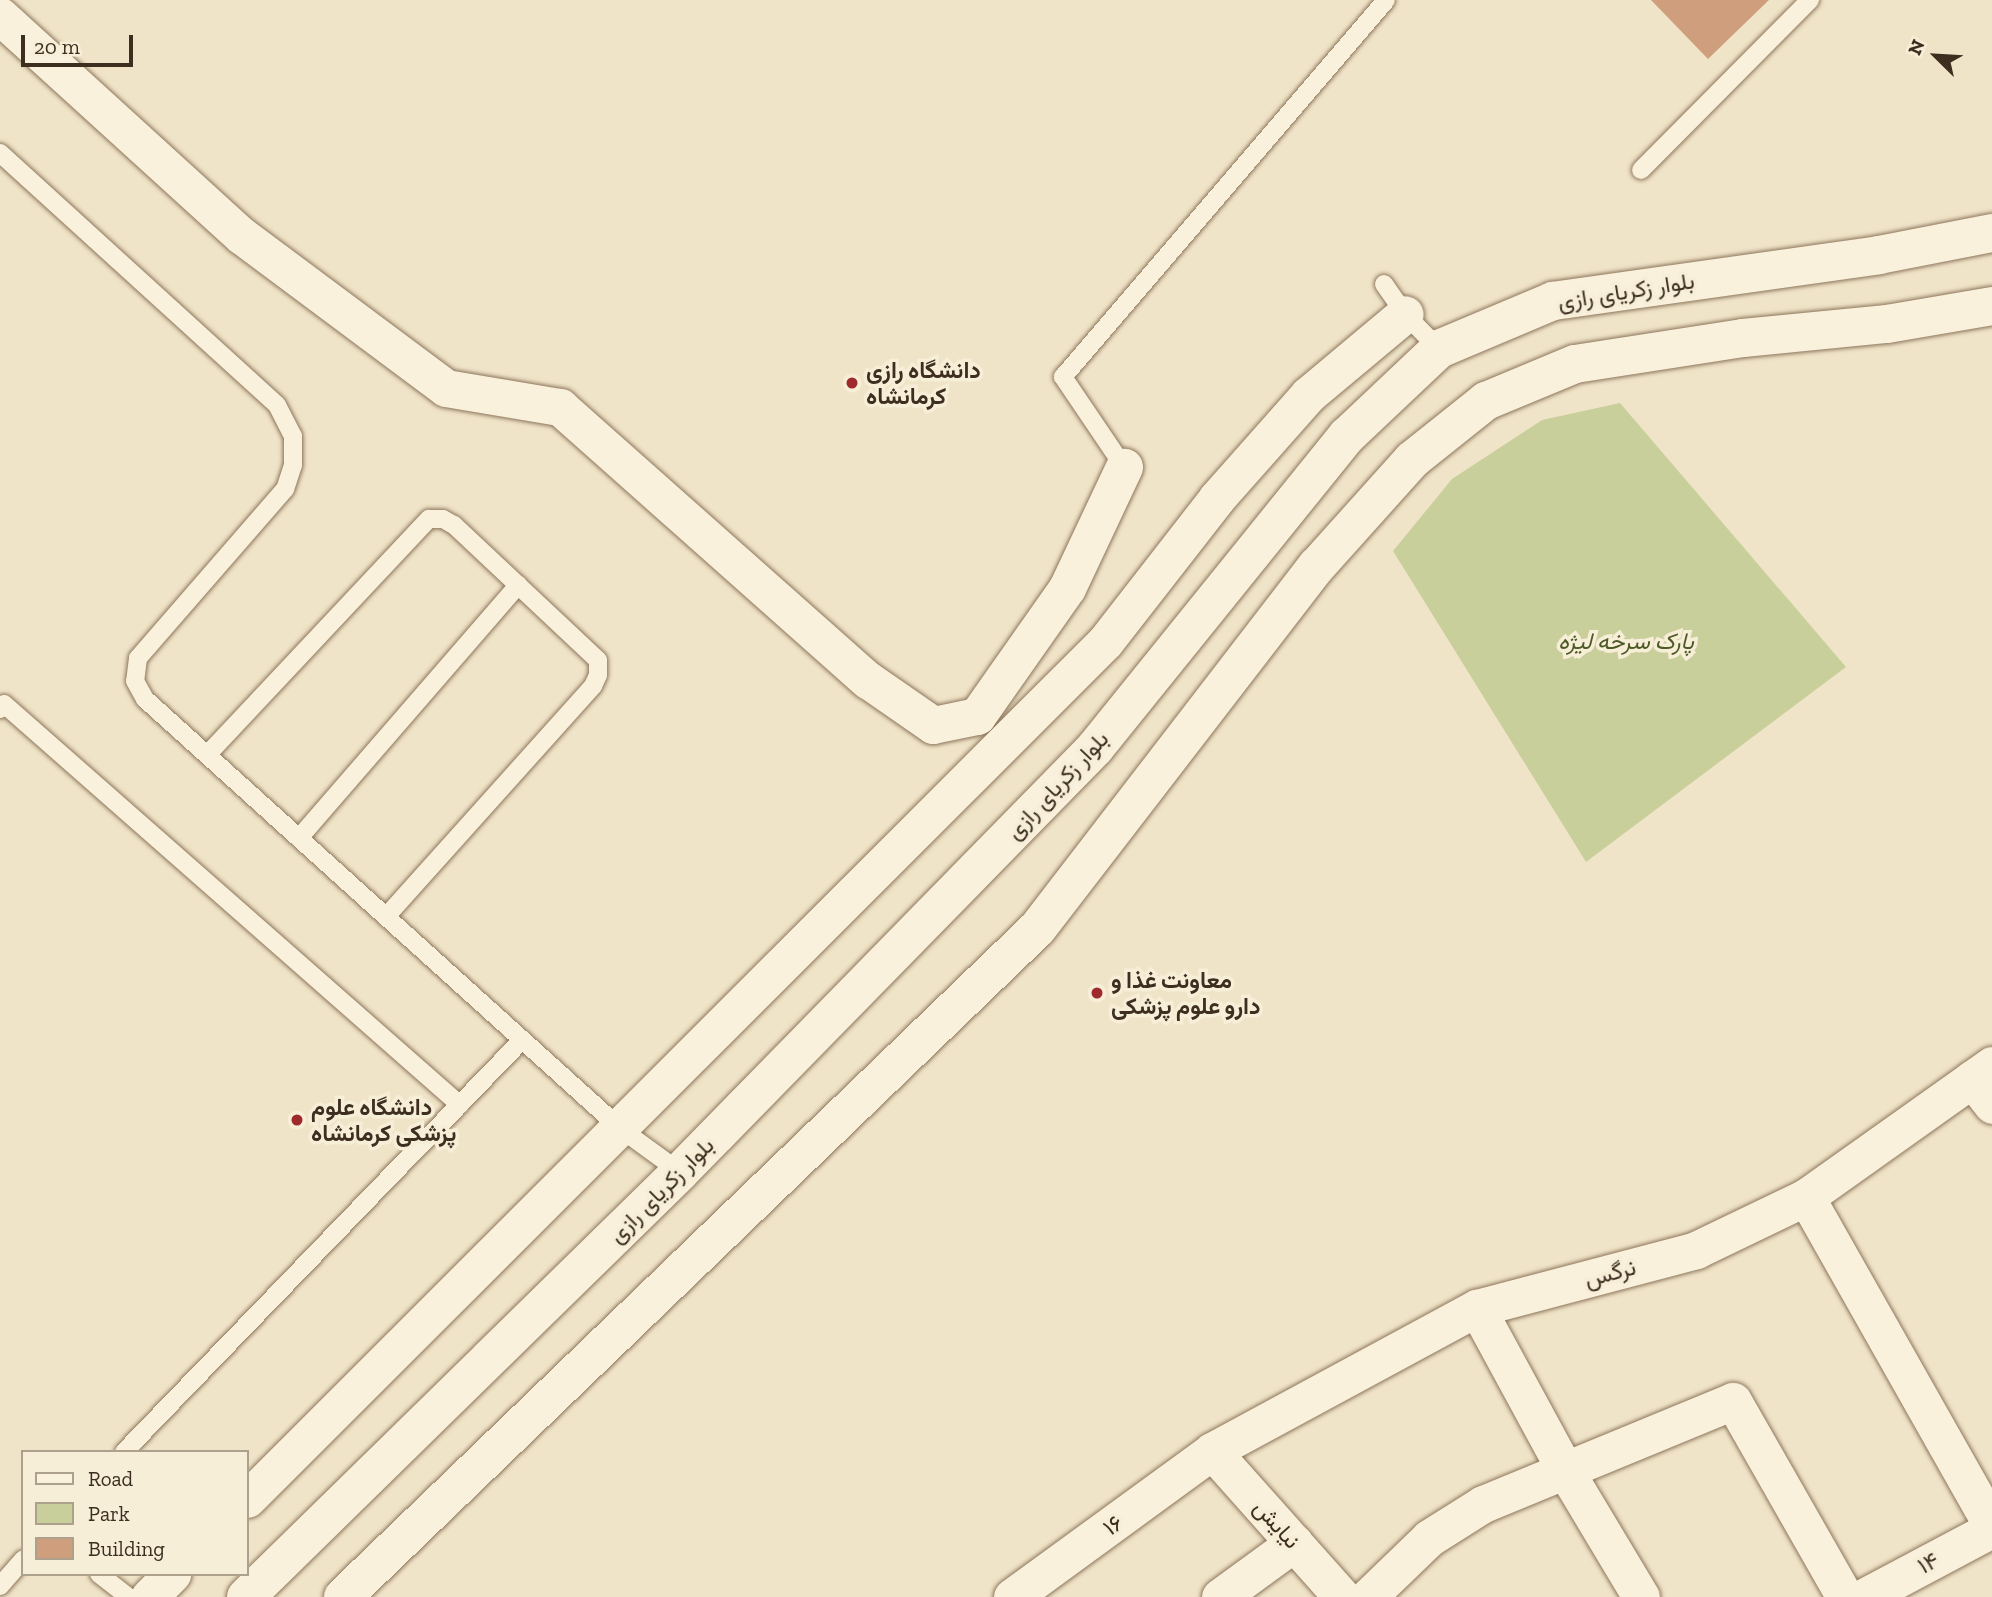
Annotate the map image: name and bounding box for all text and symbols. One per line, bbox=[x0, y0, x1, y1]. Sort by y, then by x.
scale bar bbox=[24, 21, 136, 65]
north arrow bbox=[1901, 21, 1971, 91]
text: 20 m bbox=[34, 34, 80, 59]
text: N bbox=[1903, 36, 1930, 59]
street label: بلوار زکریای رازی bbox=[1556, 267, 1696, 315]
place label: دانشگاه رازی کرمانشاه bbox=[866, 356, 981, 410]
marker: دانشگاه رازی کرمانشاه bbox=[844, 375, 860, 391]
park label: پارک سرخه لیژه bbox=[1558, 627, 1694, 655]
street label: بلوار زکریای رازی bbox=[1000, 725, 1114, 845]
place label: معاونت غذا و دارو علوم پزشکی bbox=[1111, 966, 1261, 1020]
marker: معاونت غذا و دارو علوم پزشکی bbox=[1089, 985, 1105, 1001]
place label: دانشگاه علوم پزشکی کرمانشاه bbox=[311, 1093, 456, 1147]
marker: دانشگاه علوم پزشکی کرمانشاه bbox=[289, 1112, 305, 1128]
street label: بلوار زکریای رازی bbox=[602, 1131, 720, 1249]
street label: نرگس bbox=[1581, 1253, 1639, 1293]
legend bbox=[21, 1450, 248, 1576]
text: Road bbox=[88, 1466, 133, 1491]
street label: نیایش bbox=[1248, 1494, 1306, 1554]
text: Park bbox=[88, 1501, 130, 1526]
street label: ۱۶ bbox=[1098, 1509, 1128, 1541]
text: Building bbox=[88, 1536, 165, 1561]
street label: ۱۴ bbox=[1913, 1546, 1943, 1580]

